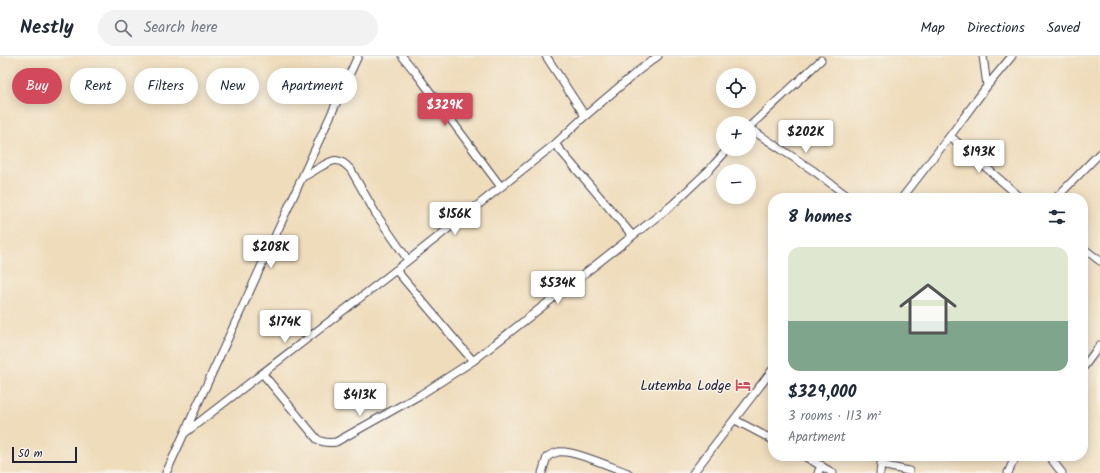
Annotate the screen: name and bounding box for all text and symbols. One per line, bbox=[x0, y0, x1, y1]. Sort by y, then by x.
search box bbox=[98, 10, 378, 46]
text: Nestly bbox=[20, 13, 74, 43]
text: Search here bbox=[144, 16, 218, 40]
icon: search bbox=[112, 17, 134, 39]
text: Map bbox=[920, 17, 945, 39]
text: Directions bbox=[967, 17, 1025, 39]
text: Saved bbox=[1047, 17, 1080, 39]
chip: Buy bbox=[12, 68, 62, 104]
chip: Rent bbox=[70, 68, 126, 104]
chip: Filters bbox=[134, 68, 198, 104]
chip: New bbox=[206, 68, 259, 104]
chip: Apartment bbox=[267, 68, 357, 104]
map controls bbox=[716, 68, 756, 204]
button: locate bbox=[716, 68, 756, 108]
pin: $329K bbox=[417, 93, 473, 127]
text: $329K bbox=[427, 95, 463, 116]
button: + bbox=[716, 116, 756, 156]
pin: $202K bbox=[778, 120, 834, 154]
text: $202K bbox=[787, 122, 825, 143]
pin: $193K bbox=[951, 140, 1007, 174]
text: $193K bbox=[962, 142, 996, 163]
button: − bbox=[716, 164, 756, 204]
pin: $156K bbox=[427, 202, 483, 236]
text: $156K bbox=[438, 204, 472, 225]
text: 8 homes bbox=[788, 204, 852, 231]
icon: filters bbox=[1046, 206, 1068, 228]
pin: $208K bbox=[243, 235, 299, 269]
text: $208K bbox=[252, 237, 290, 258]
pin: $534K bbox=[530, 271, 586, 305]
text: $534K bbox=[540, 273, 576, 294]
icon: home bbox=[892, 273, 964, 345]
pin: $174K bbox=[257, 310, 313, 344]
text: $174K bbox=[269, 312, 301, 333]
place label: Lutemba Lodge bbox=[640, 375, 732, 397]
hotel icon: Lutemba Lodge bbox=[734, 376, 752, 394]
text: $329,000 bbox=[788, 379, 857, 406]
pin: $413K bbox=[332, 383, 388, 417]
text: $413K bbox=[343, 385, 377, 406]
text: 3 rooms · 113 m² bbox=[788, 406, 881, 427]
text: Apartment bbox=[788, 427, 846, 448]
scale bar bbox=[12, 445, 77, 464]
text: 50 m bbox=[18, 445, 43, 463]

